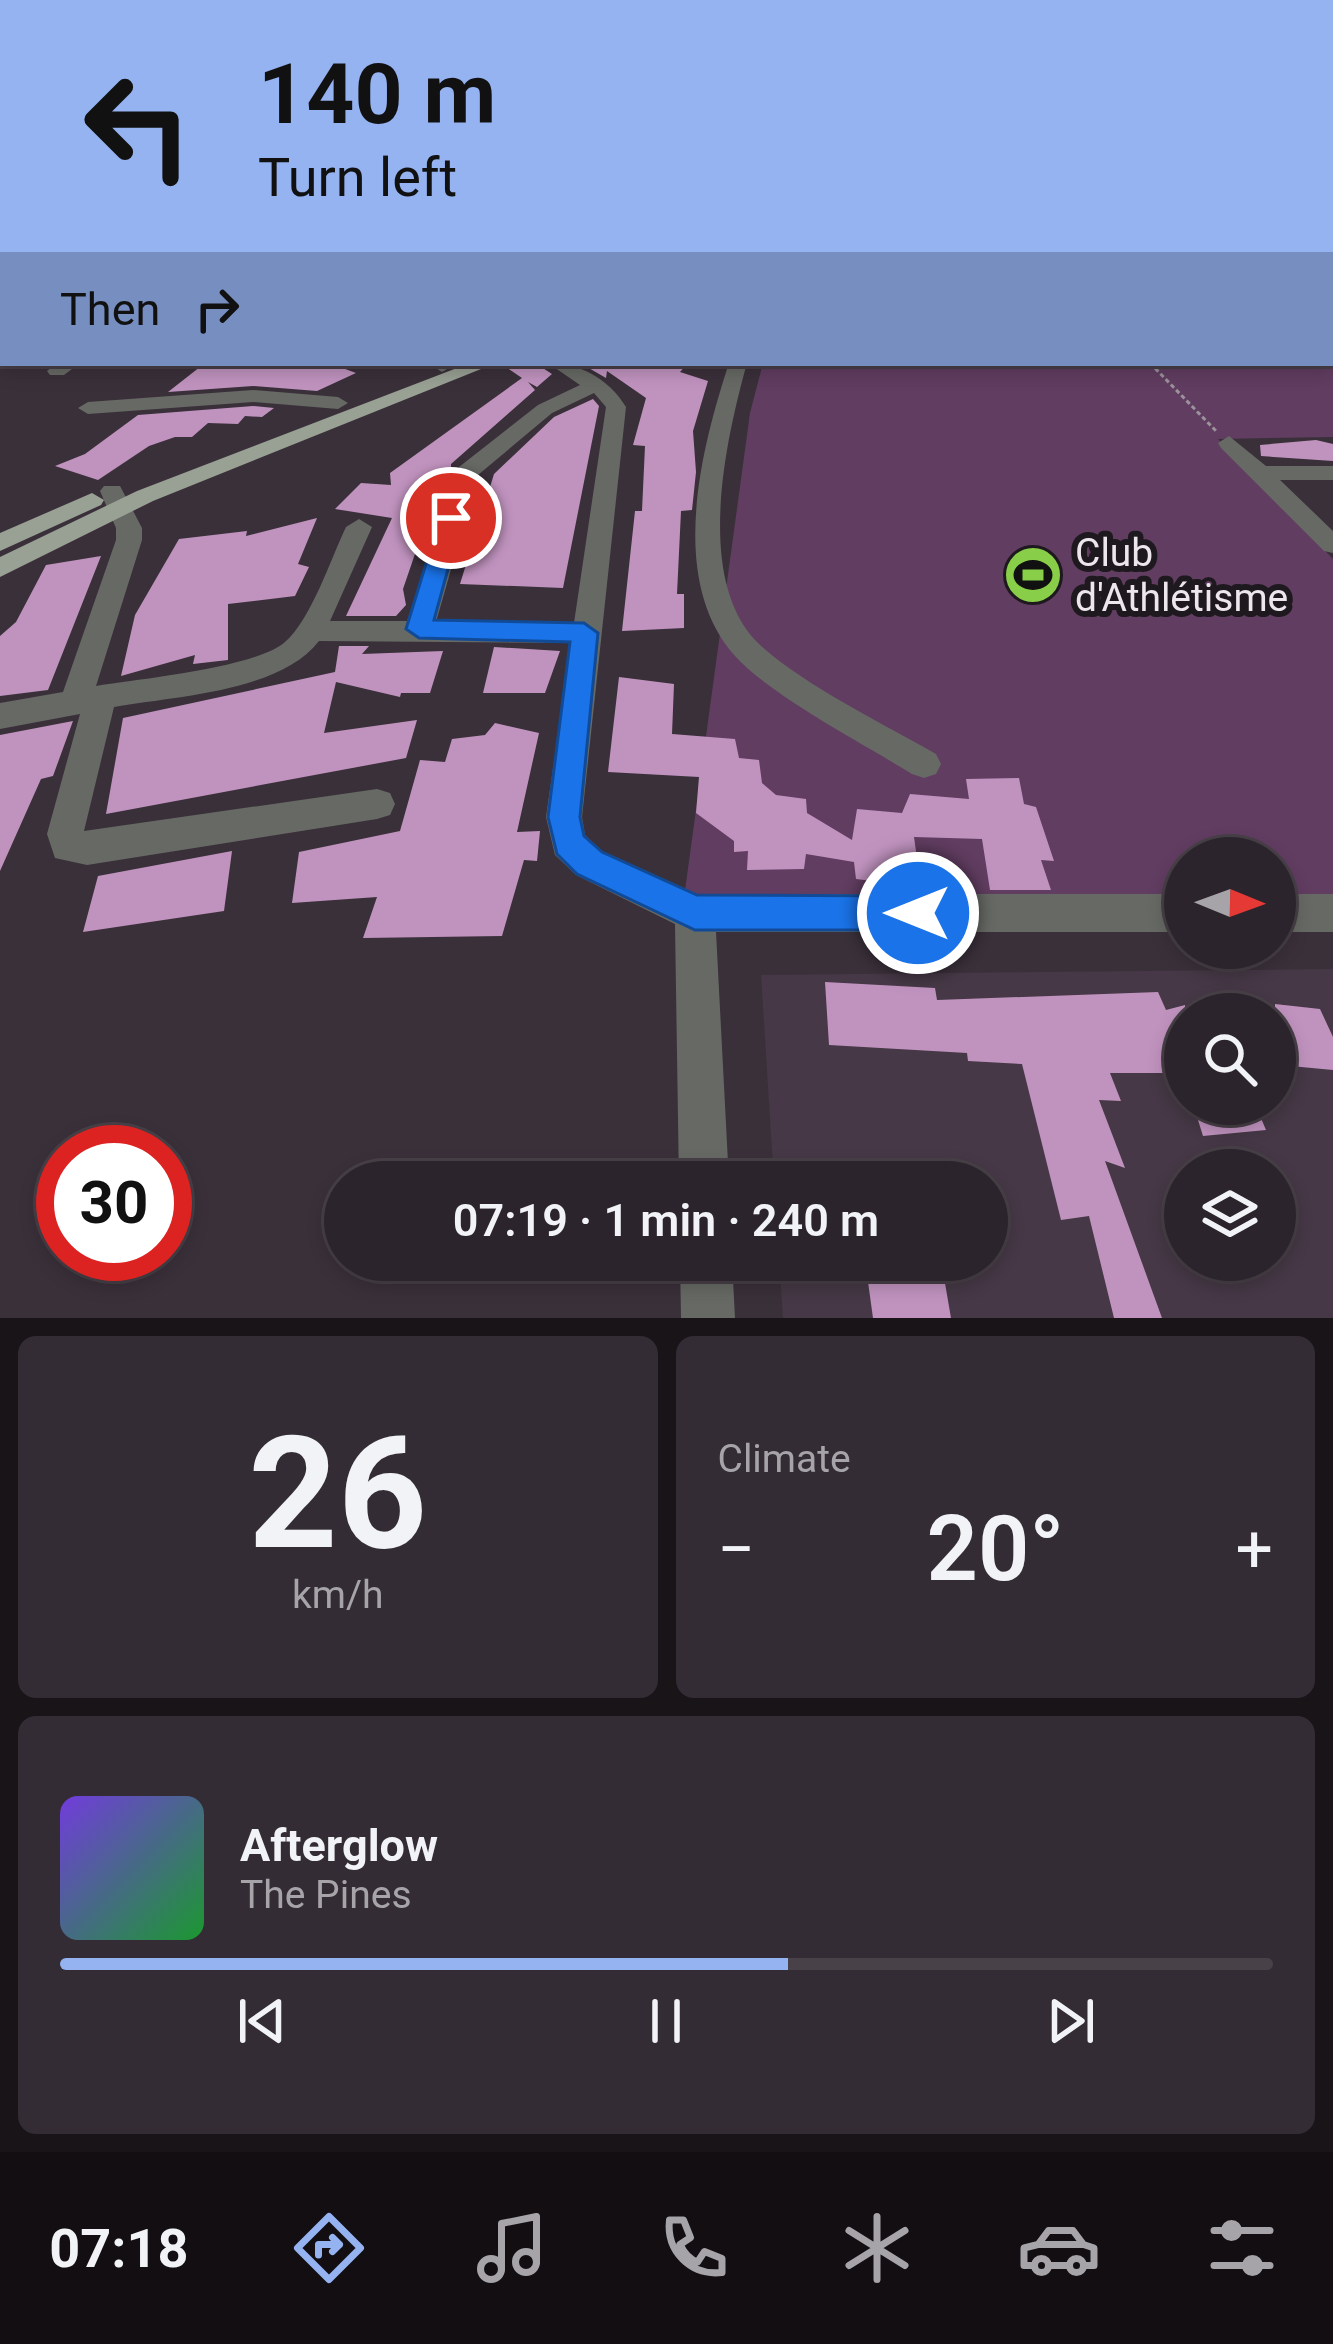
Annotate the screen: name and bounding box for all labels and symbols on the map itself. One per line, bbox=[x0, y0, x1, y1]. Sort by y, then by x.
pin bbox=[400, 467, 502, 569]
place label: Club d'Athlétisme bbox=[1075, 530, 1288, 621]
sports icon: Club d'Athlétisme bbox=[1002, 544, 1064, 606]
north arrow bbox=[1164, 837, 1296, 969]
position arrow bbox=[855, 850, 981, 976]
speed limit sign: 30 bbox=[36, 1125, 192, 1281]

